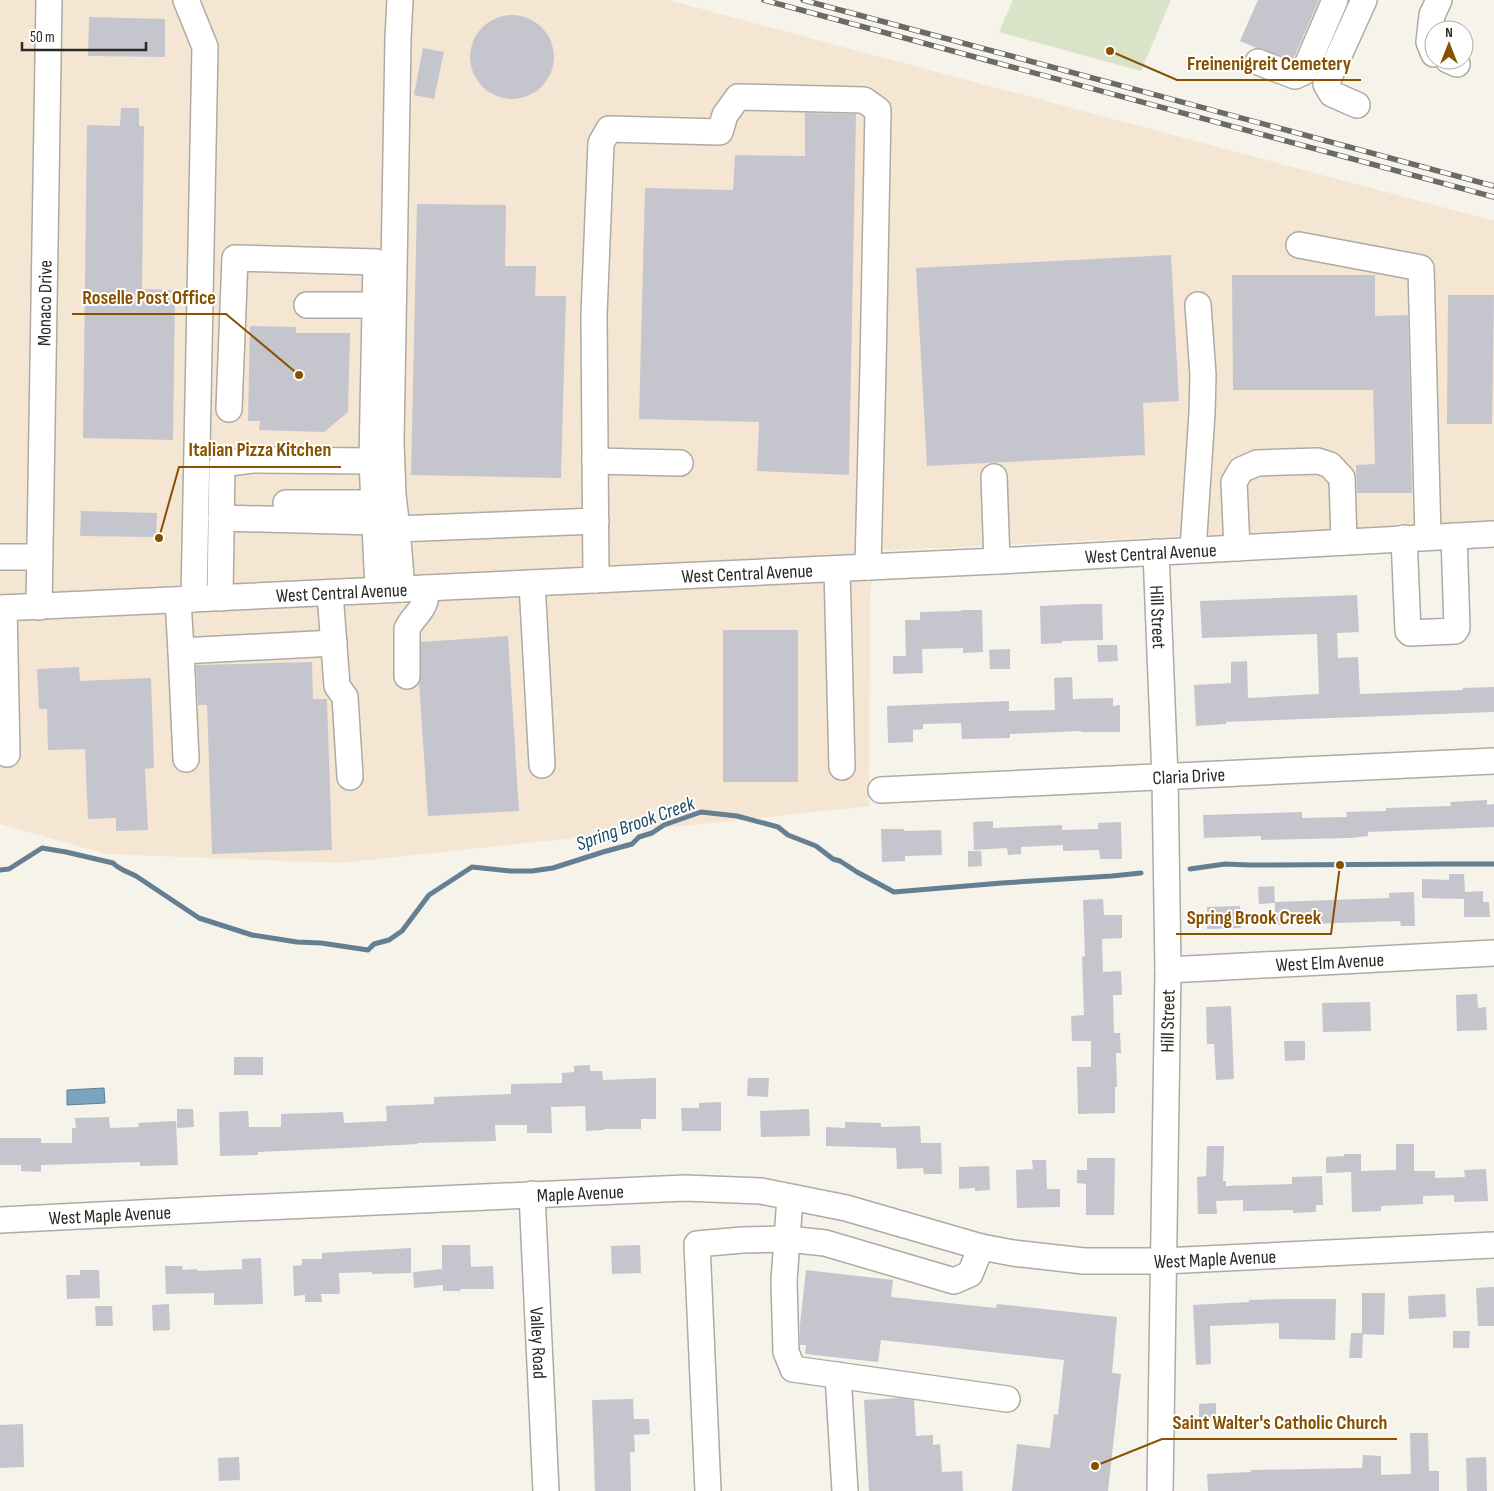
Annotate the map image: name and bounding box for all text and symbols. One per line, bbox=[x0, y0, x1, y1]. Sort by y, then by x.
scale bar bbox=[22, 20, 146, 52]
north arrow bbox=[1424, 20, 1474, 70]
text: N bbox=[1445, 24, 1453, 41]
text: 50 m bbox=[30, 28, 55, 47]
callout: Freinenigreit Cemetery bbox=[1177, 45, 1361, 80]
text: Freinenigreit Cemetery bbox=[1187, 52, 1352, 76]
street label: Monaco Drive bbox=[33, 260, 58, 346]
callout: Roselle Post Office bbox=[72, 279, 226, 314]
text: Roselle Post Office bbox=[82, 286, 216, 310]
callout: Italian Pizza Kitchen bbox=[179, 432, 341, 467]
text: Italian Pizza Kitchen bbox=[189, 438, 331, 462]
street label: West Central Avenue bbox=[1084, 539, 1217, 569]
street label: West Central Avenue bbox=[681, 560, 814, 589]
street label: West Central Avenue bbox=[275, 579, 408, 608]
street label: Hill Street bbox=[1144, 585, 1170, 649]
street label: Claria Drive bbox=[1152, 764, 1226, 790]
water label: Spring Brook Creek bbox=[573, 791, 698, 856]
callout: Spring Brook Creek bbox=[1176, 899, 1331, 934]
text: Spring Brook Creek bbox=[1187, 906, 1322, 930]
street label: West Elm Avenue bbox=[1275, 949, 1385, 977]
street label: Hill Street bbox=[1156, 989, 1181, 1053]
street label: Maple Avenue bbox=[536, 1181, 624, 1208]
street label: West Maple Avenue bbox=[48, 1201, 172, 1231]
street label: West Maple Avenue bbox=[1154, 1246, 1277, 1274]
street label: Valley Road bbox=[524, 1306, 551, 1379]
callout: Saint Walter's Catholic Church bbox=[1162, 1404, 1397, 1439]
text: Saint Walter's Catholic Church bbox=[1172, 1411, 1388, 1435]

